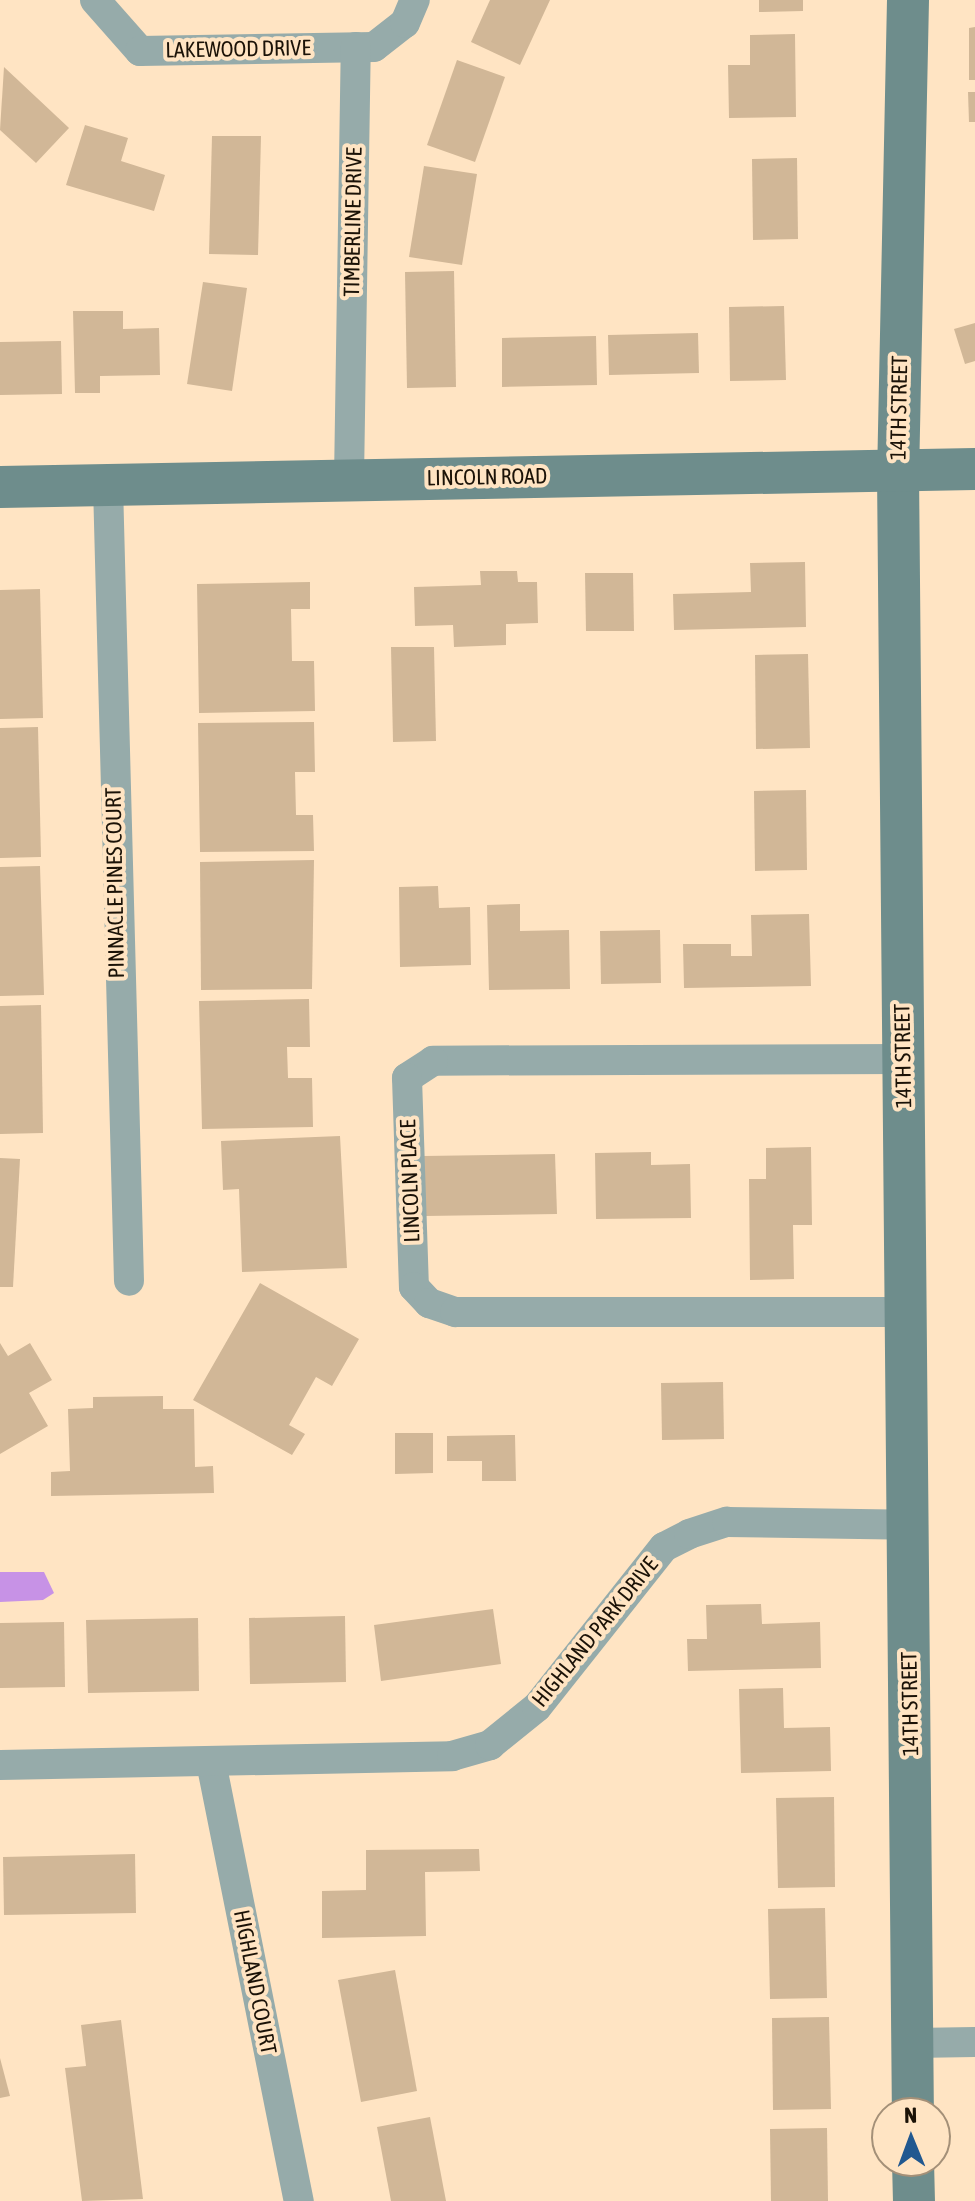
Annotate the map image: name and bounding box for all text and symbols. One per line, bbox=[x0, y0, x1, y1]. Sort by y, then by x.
street label: LAKEWOOD DRIVE bbox=[165, 35, 311, 63]
street label: TIMBERLINE DRIVE bbox=[338, 147, 368, 297]
street label: 14TH STREET bbox=[885, 356, 913, 460]
street label: LINCOLN ROAD bbox=[426, 463, 548, 491]
street label: PINNACLE PINES COURT bbox=[100, 787, 130, 979]
street label: 14TH STREET bbox=[889, 1004, 917, 1108]
street label: LINCOLN PLACE bbox=[395, 1119, 425, 1243]
street label: HIGHLAND PARK DRIVE bbox=[527, 1552, 663, 1712]
street label: 14TH STREET bbox=[896, 1652, 924, 1756]
street label: HIGHLAND COURT bbox=[228, 1908, 282, 2056]
north arrow bbox=[871, 2097, 951, 2177]
text: N bbox=[904, 2102, 917, 2128]

